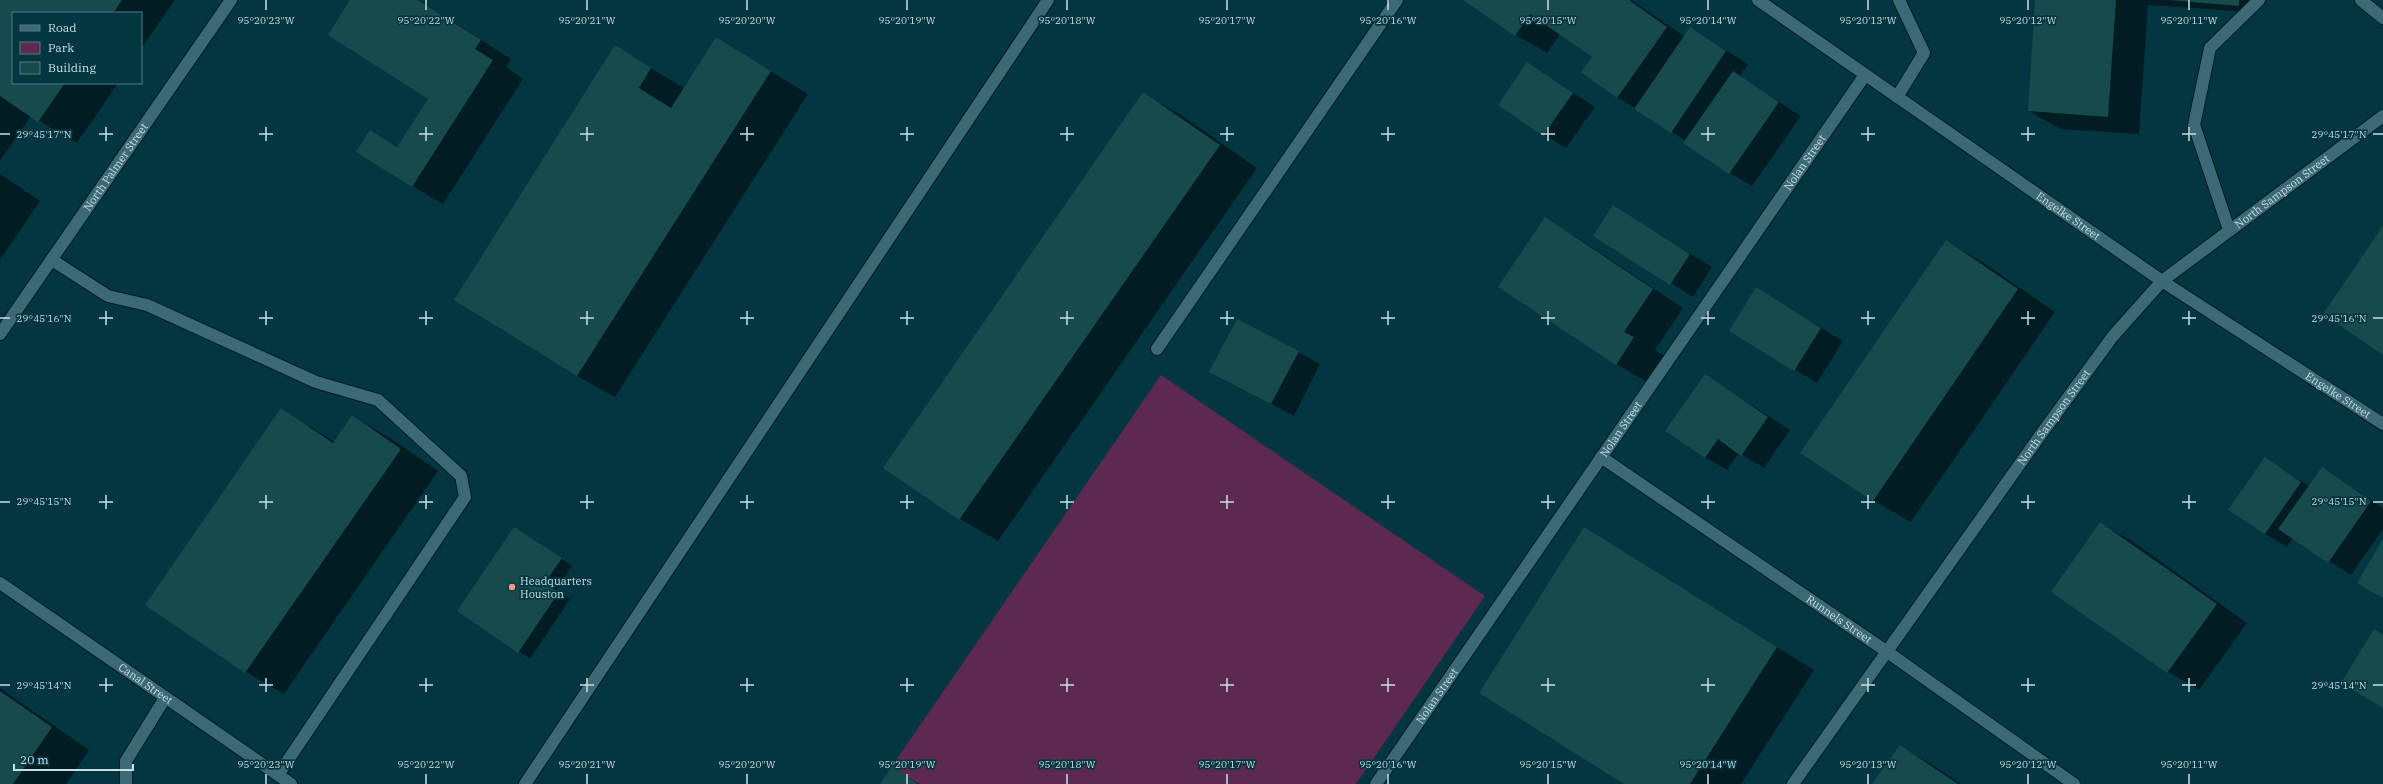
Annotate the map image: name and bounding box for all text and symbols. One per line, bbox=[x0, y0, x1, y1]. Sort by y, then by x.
legend bbox=[12, 12, 142, 84]
text: 95°20'23"W bbox=[237, 14, 295, 27]
text: 95°20'22"W bbox=[397, 14, 455, 27]
text: 95°20'21"W bbox=[558, 14, 616, 27]
text: 95°20'20"W bbox=[718, 14, 776, 27]
text: 95°20'19"W bbox=[878, 14, 936, 27]
text: 95°20'18"W bbox=[1038, 14, 1096, 27]
text: 95°20'17"W bbox=[1198, 14, 1256, 27]
text: 95°20'16"W bbox=[1359, 14, 1417, 27]
text: 95°20'15"W bbox=[1519, 14, 1577, 27]
text: 95°20'14"W bbox=[1679, 14, 1737, 27]
text: 95°20'13"W bbox=[1839, 14, 1897, 27]
text: 95°20'12"W bbox=[1999, 14, 2057, 27]
text: 95°20'11"W bbox=[2160, 14, 2218, 27]
text: Road bbox=[48, 20, 77, 35]
text: Park bbox=[48, 40, 74, 55]
text: Building bbox=[48, 60, 96, 75]
street label: North Palmer Street bbox=[80, 120, 151, 214]
text: 29°45'17"N bbox=[17, 128, 72, 141]
text: 29°45'17"N bbox=[2312, 128, 2367, 141]
street label: Nolan Street bbox=[1781, 132, 1829, 193]
street label: North Sampson Street bbox=[2232, 151, 2332, 231]
street label: Engelke Street bbox=[2034, 189, 2103, 243]
text: 29°45'16"N bbox=[17, 312, 72, 325]
text: 29°45'16"N bbox=[2312, 312, 2367, 325]
street label: North Sampson Street bbox=[2014, 367, 2093, 468]
street label: Engelke Street bbox=[2303, 369, 2374, 421]
street label: Nolan Street bbox=[1597, 399, 1645, 460]
text: 29°45'15"N bbox=[17, 495, 72, 508]
text: 29°45'15"N bbox=[2312, 495, 2367, 508]
place label: Headquarters Houston bbox=[520, 574, 592, 601]
marker: Headquarters Houston bbox=[507, 582, 517, 592]
street label: Runnels Street bbox=[1804, 592, 1875, 646]
street label: Canal Street bbox=[116, 660, 176, 707]
street label: Nolan Street bbox=[1413, 665, 1461, 726]
text: 29°45'14"N bbox=[17, 679, 72, 692]
text: 29°45'14"N bbox=[2312, 679, 2367, 692]
scale bar bbox=[14, 746, 133, 772]
text: 20 m bbox=[20, 752, 49, 767]
text: 95°20'23"W bbox=[237, 758, 295, 771]
text: 95°20'22"W bbox=[397, 758, 455, 771]
text: 95°20'21"W bbox=[558, 758, 616, 771]
text: 95°20'20"W bbox=[718, 758, 776, 771]
text: 95°20'19"W bbox=[878, 758, 936, 771]
text: 95°20'18"W bbox=[1038, 758, 1096, 771]
text: 95°20'17"W bbox=[1198, 758, 1256, 771]
text: 95°20'16"W bbox=[1359, 758, 1417, 771]
text: 95°20'15"W bbox=[1519, 758, 1577, 771]
text: 95°20'14"W bbox=[1679, 758, 1737, 771]
text: 95°20'13"W bbox=[1839, 758, 1897, 771]
text: 95°20'12"W bbox=[1999, 758, 2057, 771]
text: 95°20'11"W bbox=[2160, 758, 2218, 771]

